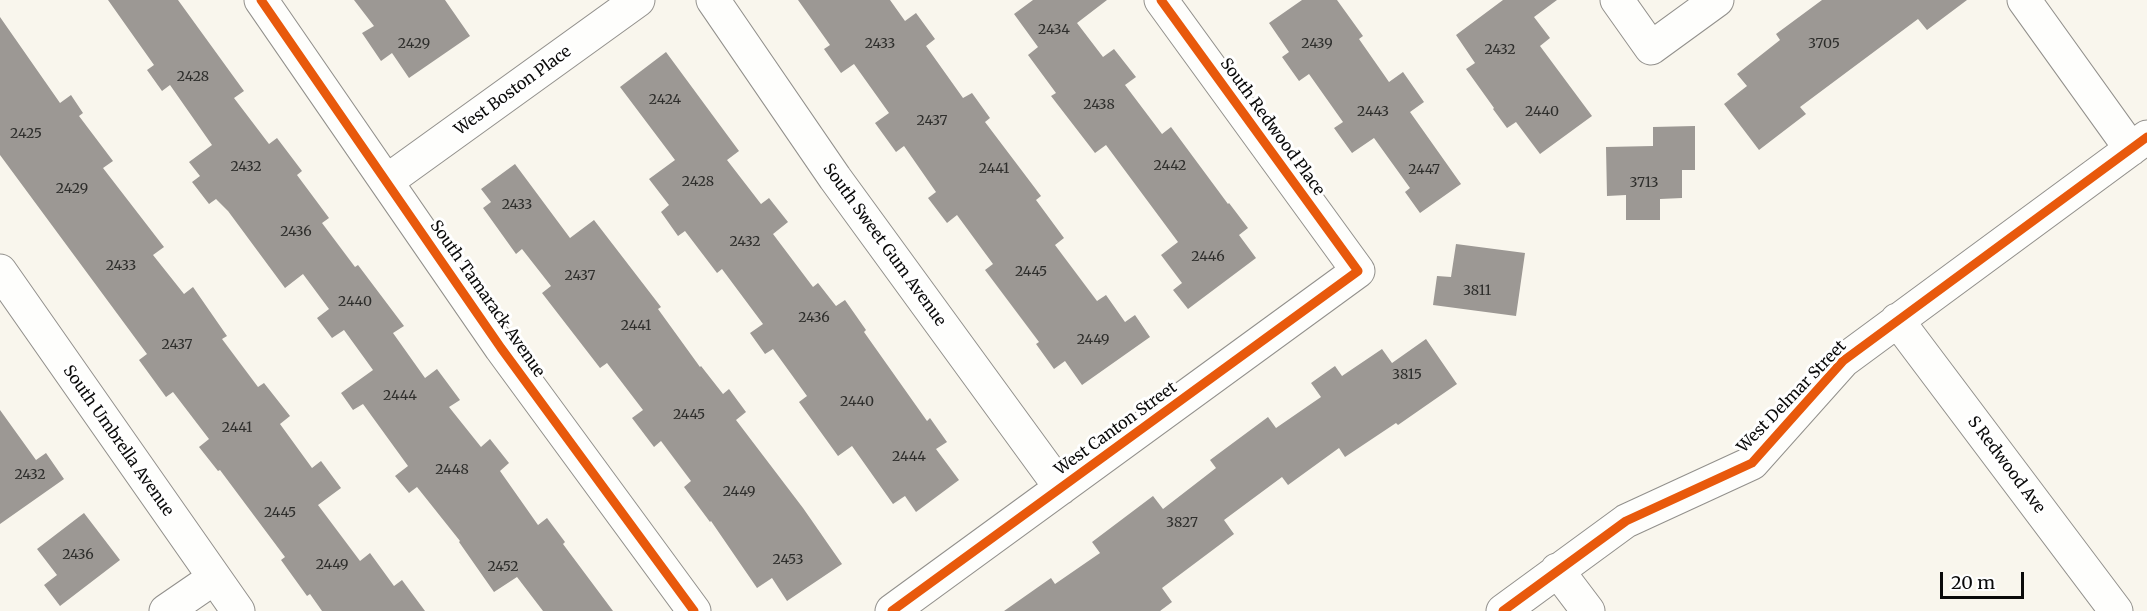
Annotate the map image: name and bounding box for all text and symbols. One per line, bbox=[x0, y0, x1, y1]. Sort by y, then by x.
house number: 2434 bbox=[1038, 22, 1070, 38]
house number: 2429 bbox=[398, 36, 430, 52]
house number: 2433 bbox=[865, 36, 895, 52]
house number: 2439 bbox=[1301, 36, 1333, 52]
house number: 3705 bbox=[1808, 36, 1840, 52]
street label: West Boston Place bbox=[451, 42, 575, 140]
house number: 2432 bbox=[1484, 42, 1516, 58]
street label: South Redwood Place bbox=[1216, 55, 1328, 199]
house number: 2428 bbox=[177, 69, 209, 85]
house number: 2424 bbox=[649, 92, 681, 108]
house number: 2438 bbox=[1083, 97, 1115, 113]
house number: 2443 bbox=[1357, 104, 1389, 120]
house number: 2440 bbox=[1525, 104, 1559, 120]
house number: 2437 bbox=[917, 113, 947, 129]
house number: 2425 bbox=[10, 126, 42, 142]
house number: 2442 bbox=[1154, 158, 1186, 174]
house number: 2432 bbox=[230, 159, 262, 175]
street label: South Sweet Gum Avenue bbox=[818, 160, 950, 330]
house number: 2441 bbox=[979, 161, 1009, 177]
house number: 2447 bbox=[1408, 162, 1440, 178]
house number: 2428 bbox=[682, 174, 714, 190]
house number: 3713 bbox=[1629, 175, 1659, 191]
house number: 2429 bbox=[56, 181, 88, 197]
house number: 2433 bbox=[502, 197, 532, 213]
street label: South Tamarack Avenue bbox=[426, 217, 548, 381]
house number: 2436 bbox=[280, 224, 312, 240]
house number: 2432 bbox=[729, 234, 761, 250]
house number: 2446 bbox=[1191, 249, 1225, 265]
house number: 2433 bbox=[106, 258, 136, 274]
house number: 2445 bbox=[1015, 264, 1047, 280]
house number: 2437 bbox=[565, 268, 595, 284]
house number: 3811 bbox=[1463, 283, 1491, 299]
house number: 2440 bbox=[338, 294, 372, 310]
house number: 2436 bbox=[798, 310, 830, 326]
house number: 2441 bbox=[621, 318, 651, 334]
house number: 2449 bbox=[1077, 332, 1109, 348]
house number: 2437 bbox=[162, 337, 192, 353]
street label: West Delmar Street bbox=[1734, 337, 1850, 457]
street label: South Umbrella Avenue bbox=[59, 362, 177, 520]
house number: 3815 bbox=[1392, 367, 1422, 383]
street label: West Canton Street bbox=[1051, 378, 1181, 480]
house number: 2444 bbox=[383, 388, 417, 404]
house number: 2440 bbox=[840, 394, 874, 410]
house number: 2445 bbox=[673, 407, 705, 423]
street label: S Redwood Ave bbox=[1963, 413, 2049, 517]
house number: 2441 bbox=[222, 420, 252, 436]
house number: 2444 bbox=[892, 449, 926, 465]
house number: 2448 bbox=[435, 462, 469, 478]
house number: 2432 bbox=[14, 467, 46, 483]
house number: 2449 bbox=[723, 484, 755, 500]
house number: 2445 bbox=[264, 505, 296, 521]
house number: 3827 bbox=[1166, 515, 1198, 531]
house number: 2436 bbox=[62, 547, 94, 563]
house number: 2453 bbox=[773, 552, 803, 568]
house number: 2449 bbox=[316, 557, 348, 573]
house number: 2452 bbox=[487, 559, 519, 575]
scale bar bbox=[1943, 560, 2027, 598]
text: 20 m bbox=[1951, 571, 1995, 594]

